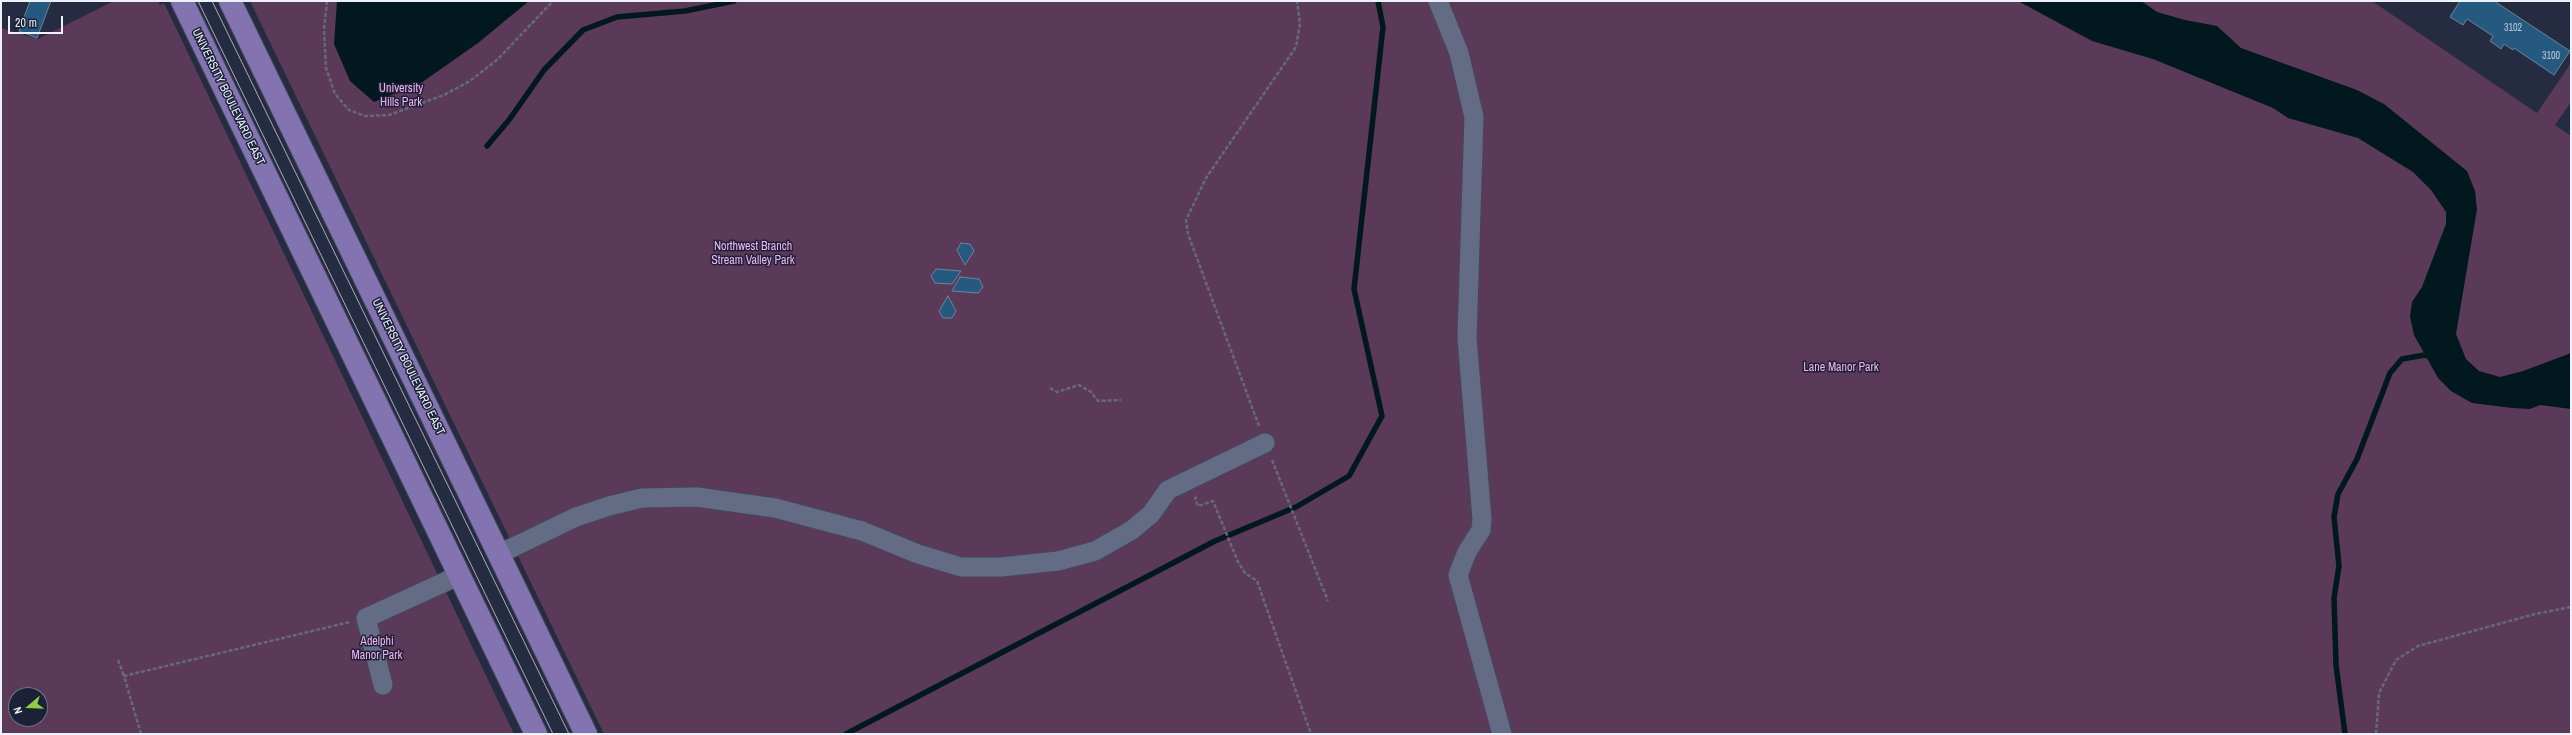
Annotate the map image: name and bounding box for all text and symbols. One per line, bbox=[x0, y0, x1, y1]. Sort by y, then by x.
scale bar bbox=[10, 8, 65, 34]
text: 20 m bbox=[15, 15, 37, 31]
house number: 3102 bbox=[2504, 22, 2522, 34]
street label: UNIVERSITY BOULEVARD EAST bbox=[189, 26, 267, 168]
house number: 3100 bbox=[2542, 50, 2560, 62]
park label: University Hills Park bbox=[379, 82, 423, 110]
park label: Northwest Branch Stream Valley Park bbox=[711, 240, 795, 268]
street label: UNIVERSITY BOULEVARD EAST bbox=[369, 296, 447, 438]
park label: Lane Manor Park bbox=[1803, 361, 1879, 375]
park label: Adelphi Manor Park bbox=[352, 635, 402, 663]
north arrow bbox=[8, 687, 48, 727]
text: N bbox=[10, 705, 25, 716]

